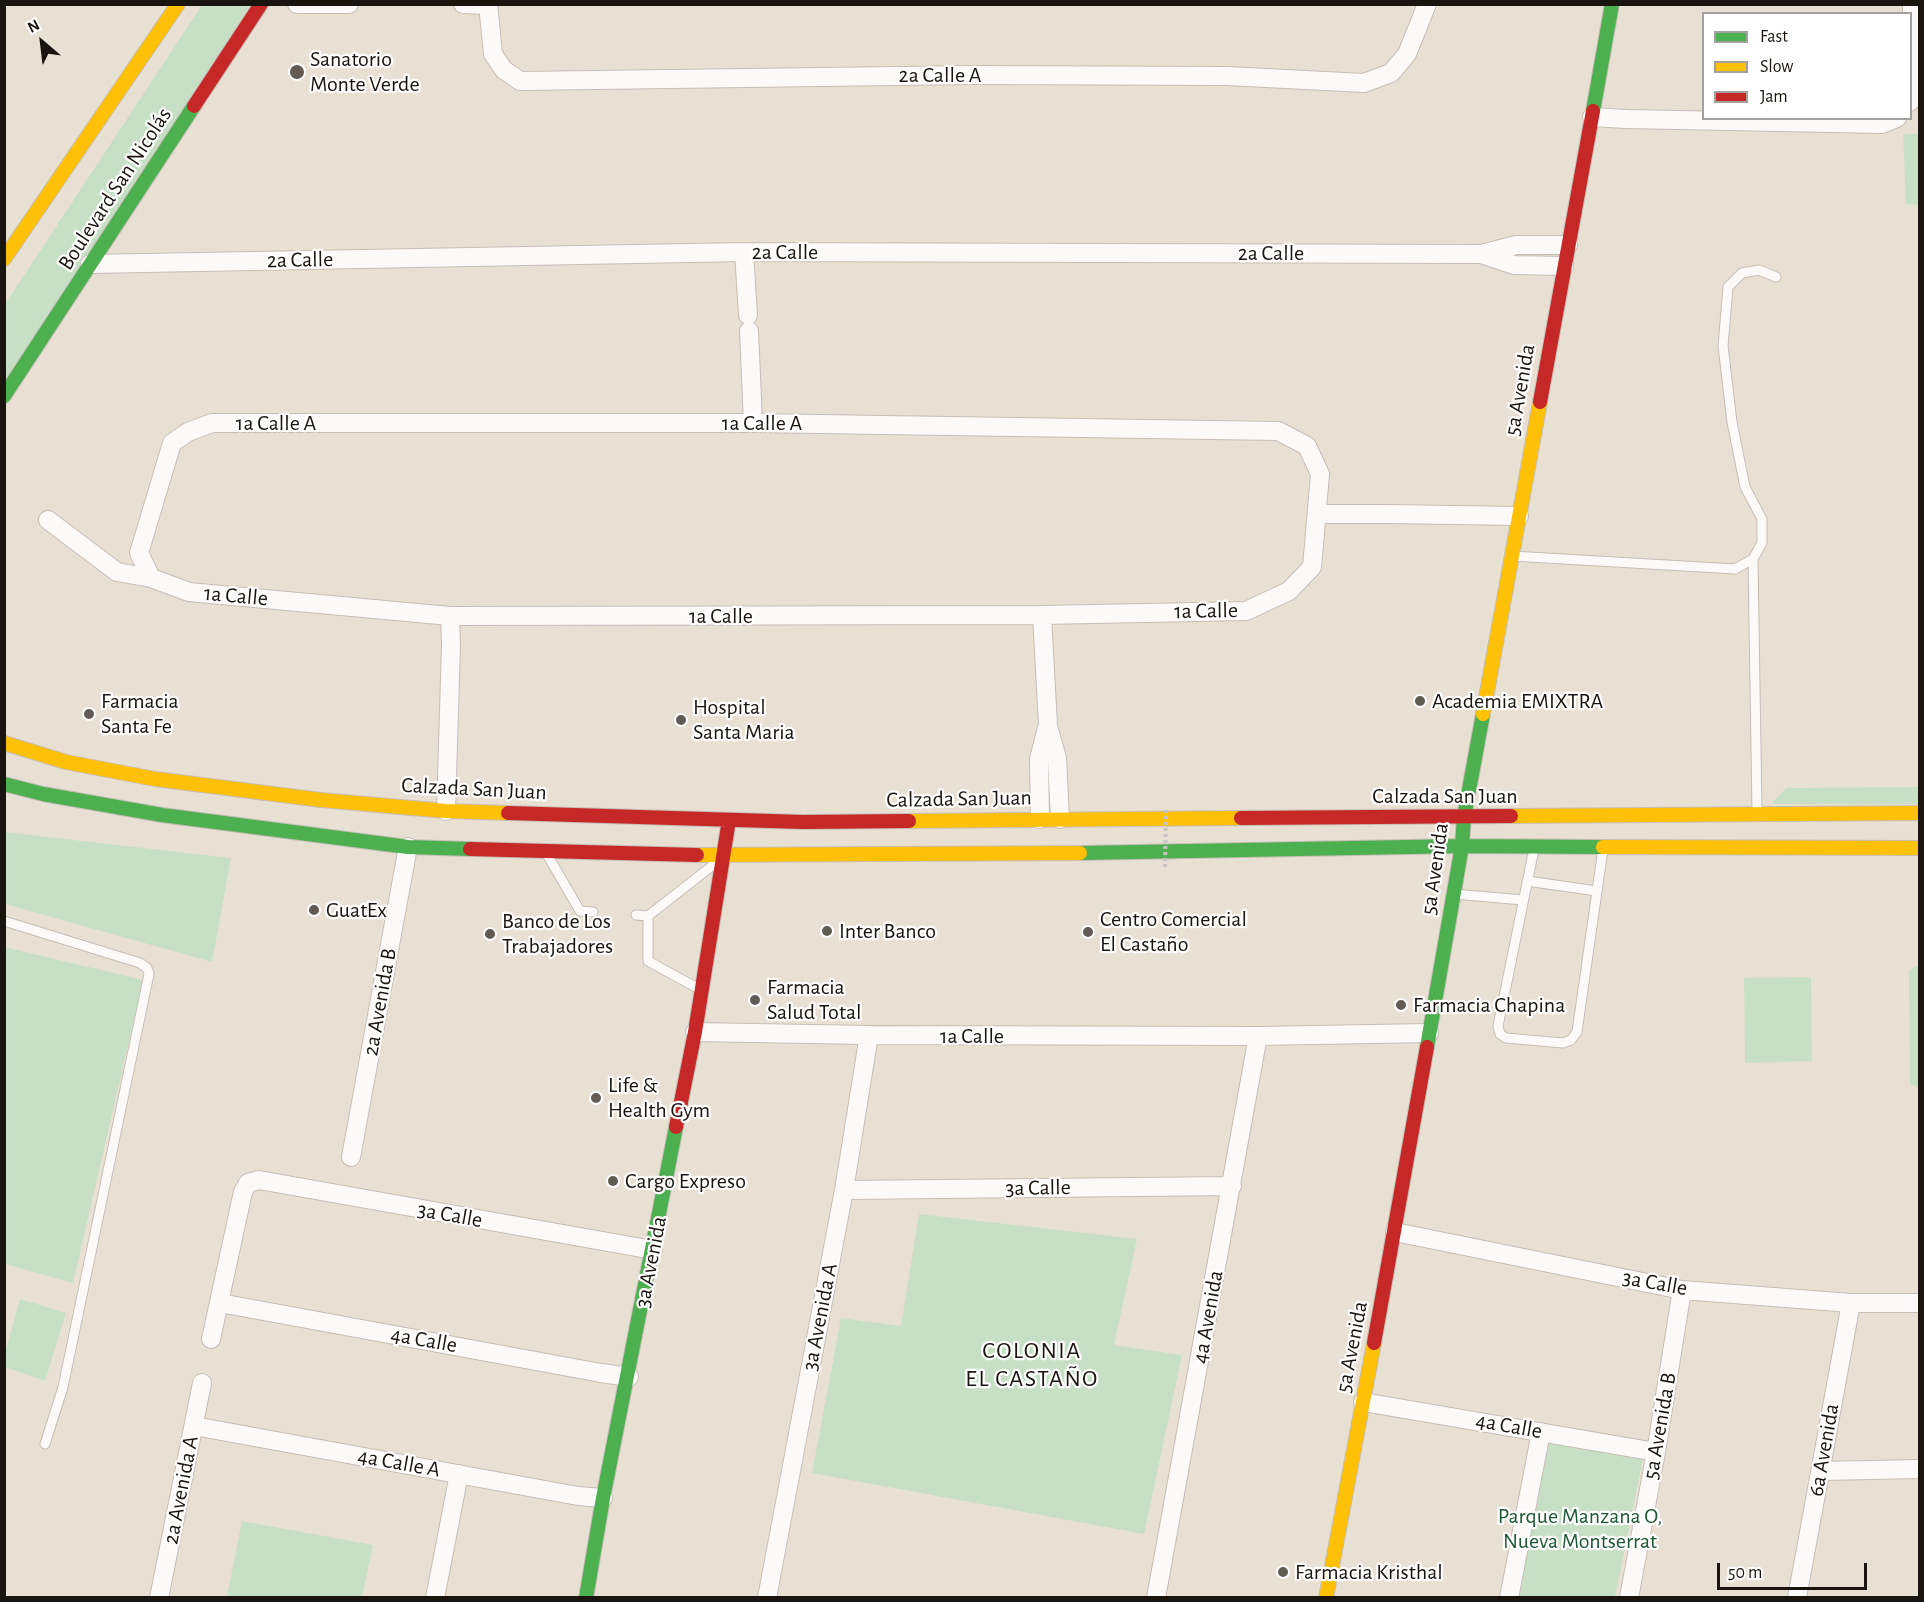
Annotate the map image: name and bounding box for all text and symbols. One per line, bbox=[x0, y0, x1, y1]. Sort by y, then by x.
north arrow bbox=[12, 12, 72, 72]
legend bbox=[1702, 12, 1912, 120]
text: N bbox=[25, 16, 42, 36]
text: Fast bbox=[1760, 28, 1788, 46]
place label: Sanatorio Monte Verde bbox=[310, 46, 420, 98]
text: Slow bbox=[1760, 58, 1793, 76]
street label: 2a Calle A bbox=[899, 62, 981, 88]
marker: Sanatorio Monte Verde bbox=[288, 63, 306, 81]
text: Jam bbox=[1760, 88, 1788, 106]
street label: Boulevard San Nicolás bbox=[53, 103, 177, 275]
street label: 2a Calle bbox=[752, 239, 818, 265]
street label: 2a Calle bbox=[1238, 240, 1304, 266]
street label: 2a Calle bbox=[267, 246, 333, 274]
street label: 5a Avenida bbox=[1499, 342, 1541, 438]
street label: 1a Calle A bbox=[236, 410, 316, 436]
street label: 1a Calle A bbox=[722, 410, 802, 436]
street label: 1a Calle bbox=[203, 580, 269, 612]
street label: 1a Calle bbox=[1174, 597, 1238, 625]
street label: 1a Calle bbox=[689, 603, 753, 629]
place label: Farmacia Santa Fe bbox=[101, 688, 179, 740]
place label: Academia EMIXTRA bbox=[1432, 688, 1603, 714]
place label: Hospital Santa Maria bbox=[693, 694, 795, 746]
marker: Academia EMIXTRA bbox=[1413, 694, 1427, 708]
marker: Farmacia Santa Fe bbox=[82, 707, 96, 721]
marker: Hospital Santa Maria bbox=[674, 713, 688, 727]
street label: Calzada San Juan bbox=[401, 772, 547, 806]
street label: Calzada San Juan bbox=[1372, 783, 1518, 809]
street label: Calzada San Juan bbox=[886, 785, 1032, 813]
street label: 5a Avenida bbox=[1415, 821, 1455, 917]
place label: GuatEx bbox=[326, 897, 387, 923]
marker: GuatEx bbox=[307, 903, 321, 917]
place label: Centro Comercial El Castaño bbox=[1100, 906, 1247, 957]
place label: Banco de Los Trabajadores bbox=[502, 908, 613, 960]
place label: Inter Banco bbox=[839, 918, 936, 944]
marker: Inter Banco bbox=[820, 924, 834, 938]
marker: Centro Comercial El Castaño bbox=[1081, 925, 1095, 939]
marker: Banco de Los Trabajadores bbox=[483, 927, 497, 941]
street label: 2a Avenida B bbox=[358, 946, 402, 1058]
place label: Farmacia Salud Total bbox=[767, 974, 862, 1026]
place label: Farmacia Chapina bbox=[1413, 992, 1565, 1018]
marker: Farmacia Salud Total bbox=[748, 993, 762, 1007]
marker: Farmacia Chapina bbox=[1394, 998, 1408, 1012]
street label: 1a Calle bbox=[940, 1023, 1004, 1049]
place label: Life & Health Gym bbox=[608, 1072, 710, 1124]
marker: Life & Health Gym bbox=[589, 1091, 603, 1105]
place label: Cargo Expreso bbox=[625, 1168, 746, 1194]
marker: Cargo Expreso bbox=[606, 1174, 620, 1188]
street label: 3a Calle bbox=[1005, 1174, 1071, 1202]
street label: 3a Calle bbox=[415, 1196, 485, 1234]
street label: 3a Avenida bbox=[629, 1214, 673, 1310]
street label: 3a Avenida A bbox=[797, 1261, 843, 1373]
street label: 3a Calle bbox=[1620, 1264, 1690, 1302]
street label: 4a Avenida bbox=[1187, 1268, 1229, 1366]
street label: 5a Avenida bbox=[1330, 1299, 1374, 1395]
street label: 4a Calle bbox=[389, 1321, 459, 1359]
district label: COLONIA EL CASTAÑO bbox=[965, 1337, 1099, 1393]
street label: 5a Avenida B bbox=[1638, 1370, 1682, 1482]
street label: 6a Avenida bbox=[1803, 1402, 1845, 1498]
street label: 4a Calle bbox=[1474, 1407, 1544, 1445]
street label: 2a Avenida A bbox=[158, 1434, 204, 1546]
street label: 4a Calle A bbox=[356, 1443, 442, 1483]
park label: Parque Manzana O, Nueva Montserrat bbox=[1498, 1503, 1662, 1554]
scale bar bbox=[1720, 1551, 1870, 1589]
place label: Farmacia Kristhal bbox=[1295, 1559, 1443, 1585]
text: 50 m bbox=[1728, 1564, 1762, 1582]
marker: Farmacia Kristhal bbox=[1276, 1565, 1290, 1579]

